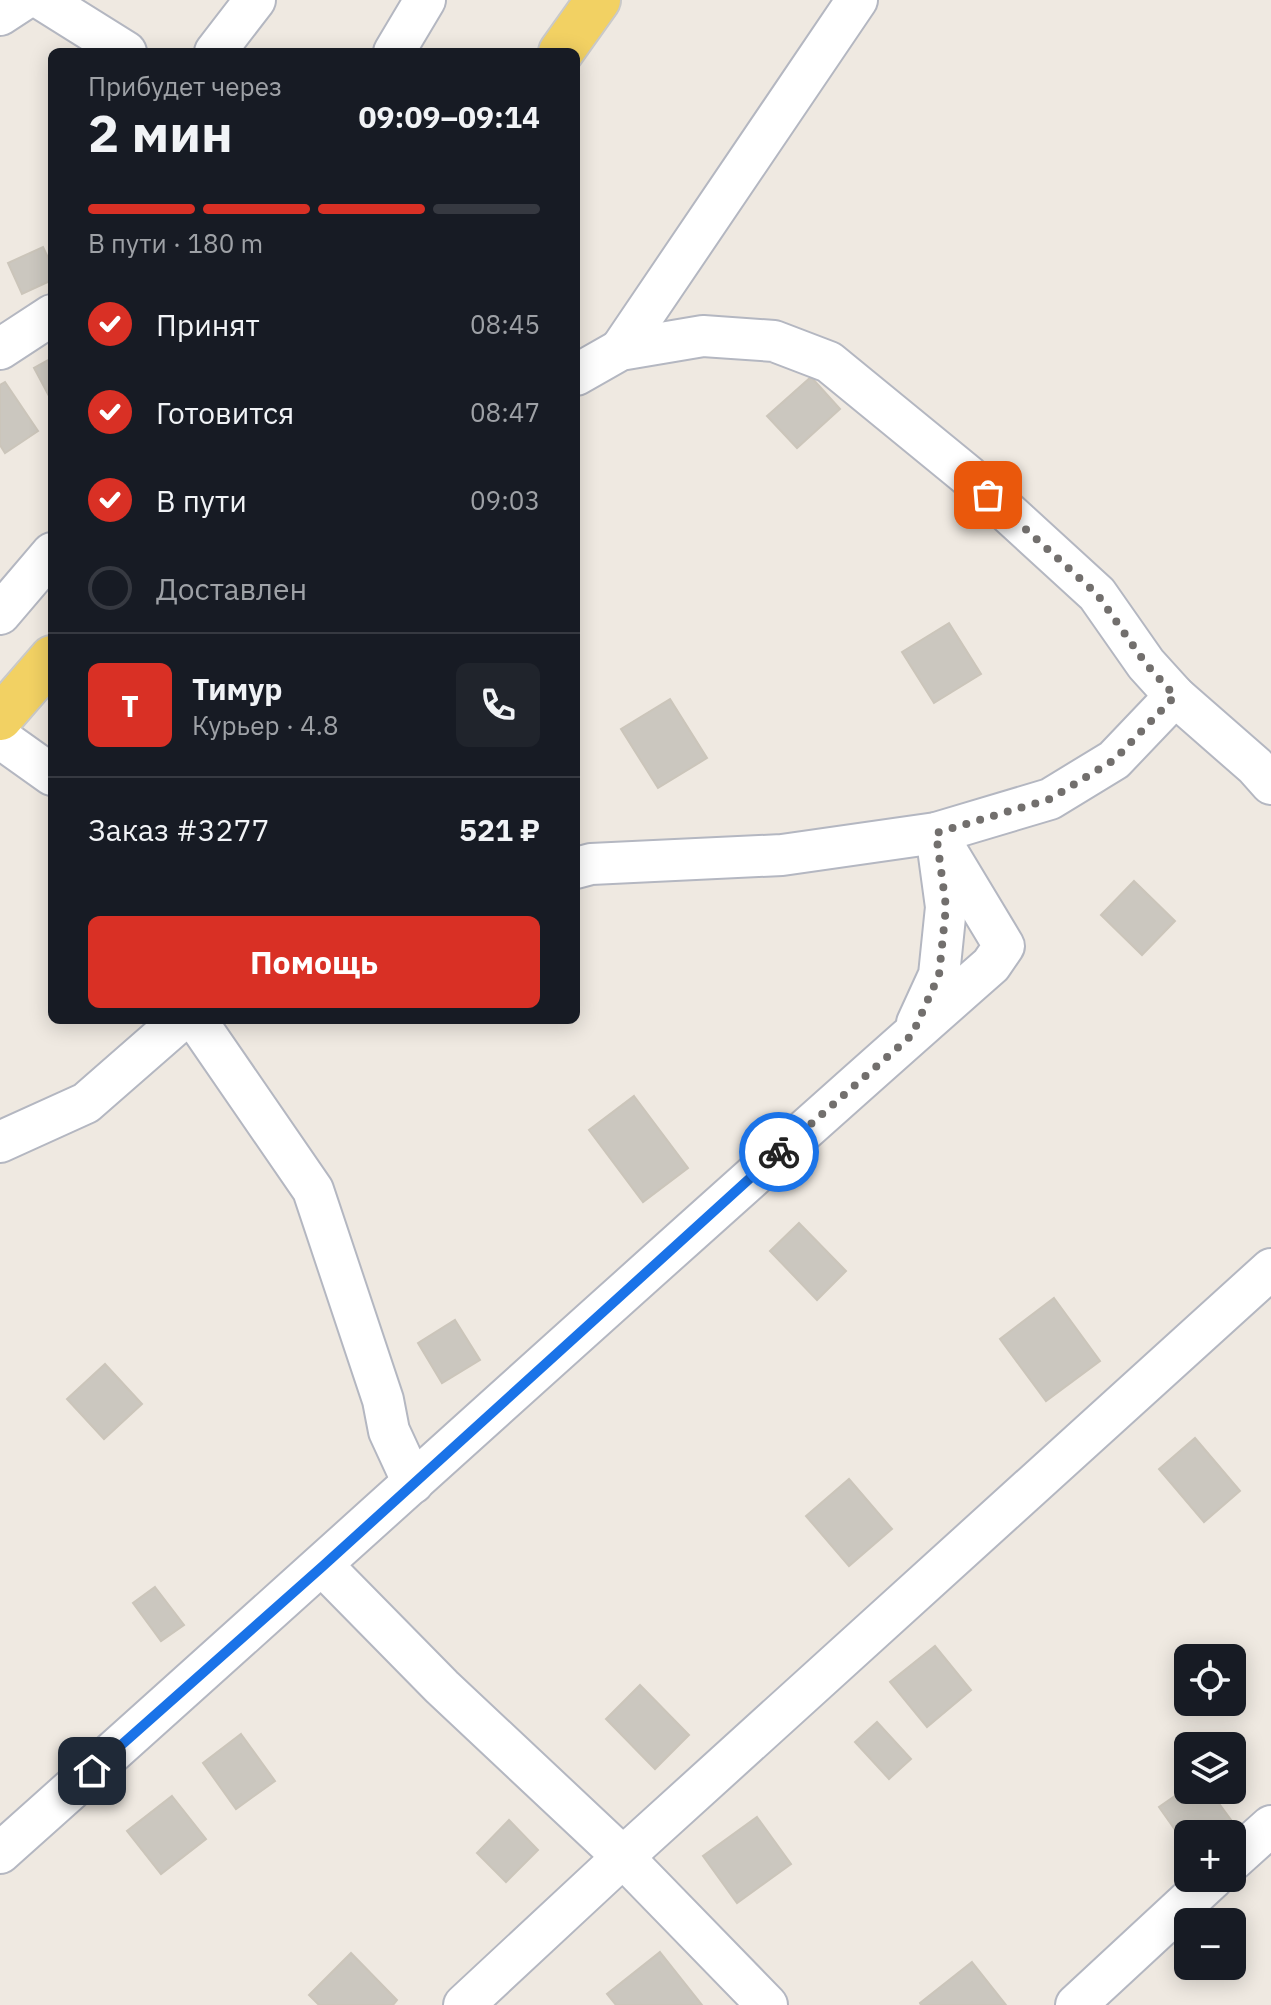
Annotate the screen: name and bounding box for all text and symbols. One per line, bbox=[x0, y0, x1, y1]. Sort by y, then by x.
text: Прибудет через bbox=[88, 69, 282, 103]
text: 09:09–09:14 bbox=[359, 97, 540, 136]
text: 2 мин bbox=[88, 99, 233, 166]
text: В пути · 180 m bbox=[88, 226, 263, 260]
icon: check bbox=[88, 302, 132, 346]
text: Принят bbox=[156, 305, 260, 344]
text: 08:45 bbox=[470, 307, 540, 341]
icon: check bbox=[88, 390, 132, 434]
text: Готовится bbox=[156, 393, 294, 432]
text: 08:47 bbox=[470, 395, 540, 429]
pin bbox=[954, 461, 1022, 529]
icon: bag bbox=[966, 473, 1010, 517]
icon: check bbox=[88, 478, 132, 522]
text: В пути bbox=[156, 481, 247, 520]
text: 09:03 bbox=[470, 483, 540, 517]
text: Доставлен bbox=[156, 569, 307, 608]
button: phone bbox=[456, 663, 540, 747]
text: Тимур bbox=[192, 669, 283, 708]
text: Т bbox=[121, 686, 139, 725]
text: Курьер · 4.8 bbox=[192, 708, 339, 742]
text: Заказ #3277 bbox=[88, 810, 270, 849]
text: 521 ₽ bbox=[459, 810, 540, 849]
button: Помощь bbox=[88, 916, 540, 1008]
courier bbox=[739, 1112, 819, 1192]
icon: bike bbox=[757, 1130, 801, 1174]
map controls bbox=[1174, 1644, 1246, 1980]
button: locate bbox=[1174, 1644, 1246, 1716]
button: layers bbox=[1174, 1732, 1246, 1804]
pin bbox=[58, 1737, 126, 1805]
icon: home bbox=[70, 1749, 114, 1793]
button: + bbox=[1174, 1820, 1246, 1892]
button: − bbox=[1174, 1908, 1246, 1980]

